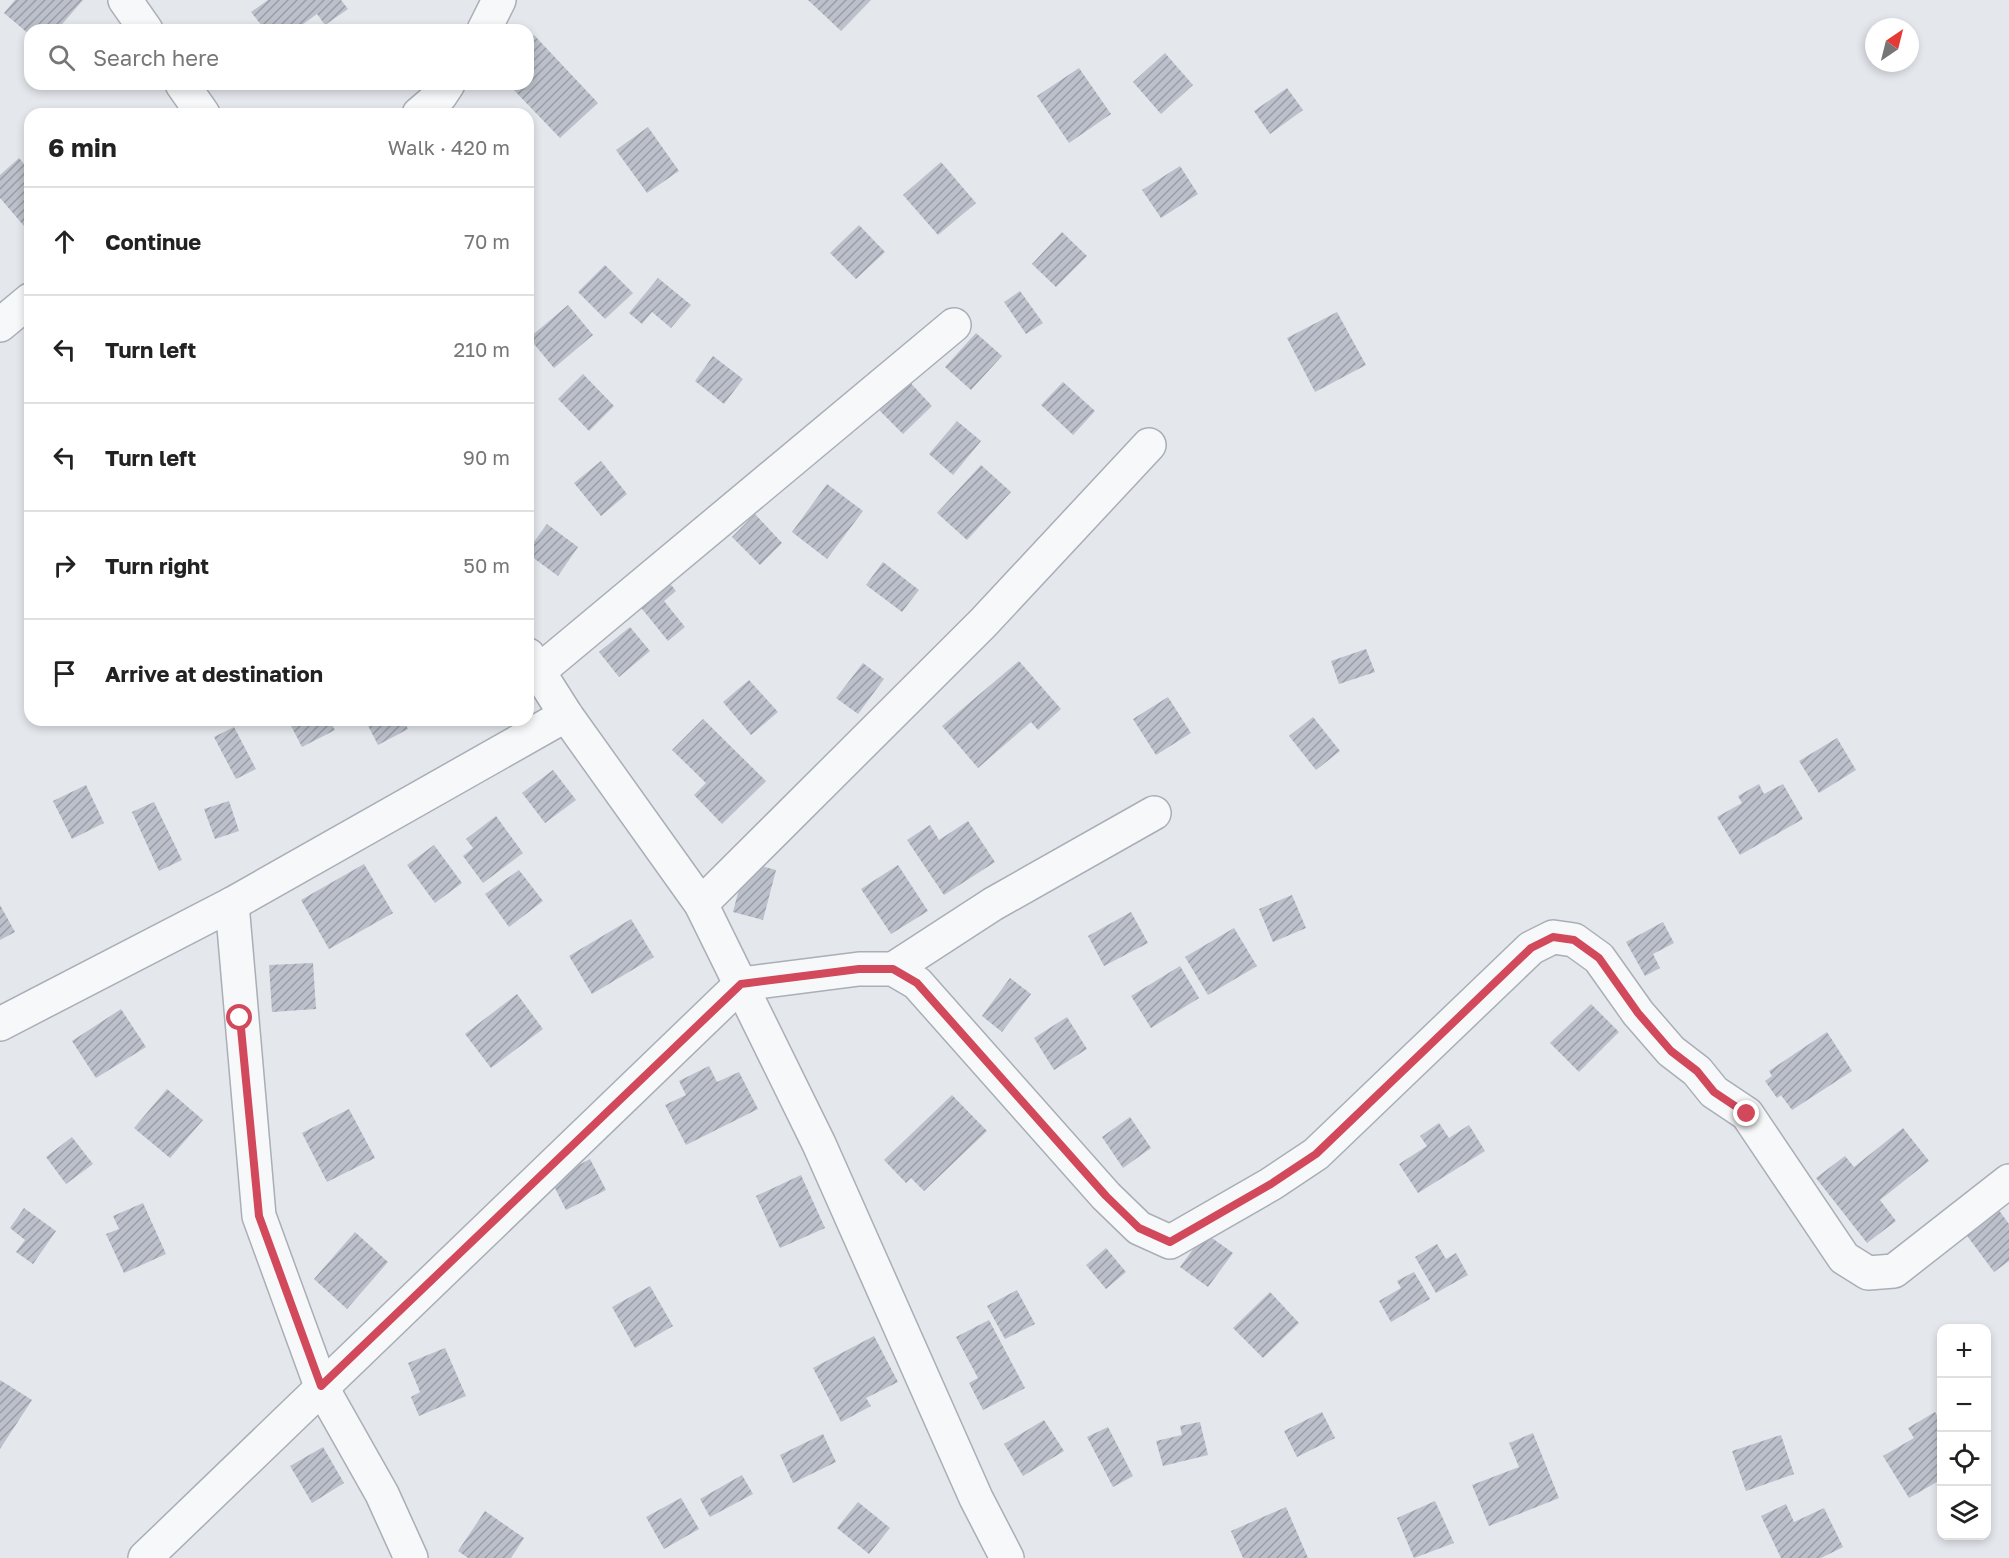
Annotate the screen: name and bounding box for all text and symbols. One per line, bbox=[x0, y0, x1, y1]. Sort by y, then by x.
north arrow bbox=[1865, 18, 1919, 72]
search box bbox=[24, 24, 534, 90]
icon: search bbox=[45, 41, 78, 74]
text: Search here bbox=[93, 44, 219, 71]
text: 6 min bbox=[48, 132, 117, 163]
text: Walk · 420 m bbox=[388, 135, 510, 159]
icon: ahead bbox=[48, 225, 81, 258]
text: Continue bbox=[105, 228, 201, 255]
text: 70 m bbox=[464, 229, 510, 253]
icon: left bbox=[48, 333, 81, 366]
text: Turn left bbox=[105, 336, 196, 363]
text: 210 m bbox=[454, 337, 510, 361]
icon: left bbox=[48, 441, 81, 474]
text: Turn left bbox=[105, 444, 196, 471]
text: 90 m bbox=[463, 445, 510, 469]
icon: right bbox=[48, 549, 81, 582]
text: Turn right bbox=[105, 552, 209, 579]
text: 50 m bbox=[463, 553, 510, 577]
icon: arrive bbox=[48, 657, 81, 690]
text: Arrive at destination bbox=[105, 660, 323, 687]
route start bbox=[226, 1004, 252, 1030]
route end bbox=[1733, 1100, 1759, 1126]
map controls bbox=[1937, 1324, 1991, 1540]
button: + bbox=[1937, 1324, 1991, 1378]
button: − bbox=[1937, 1378, 1991, 1432]
button: locate bbox=[1937, 1432, 1991, 1486]
button: layers bbox=[1937, 1486, 1991, 1540]

